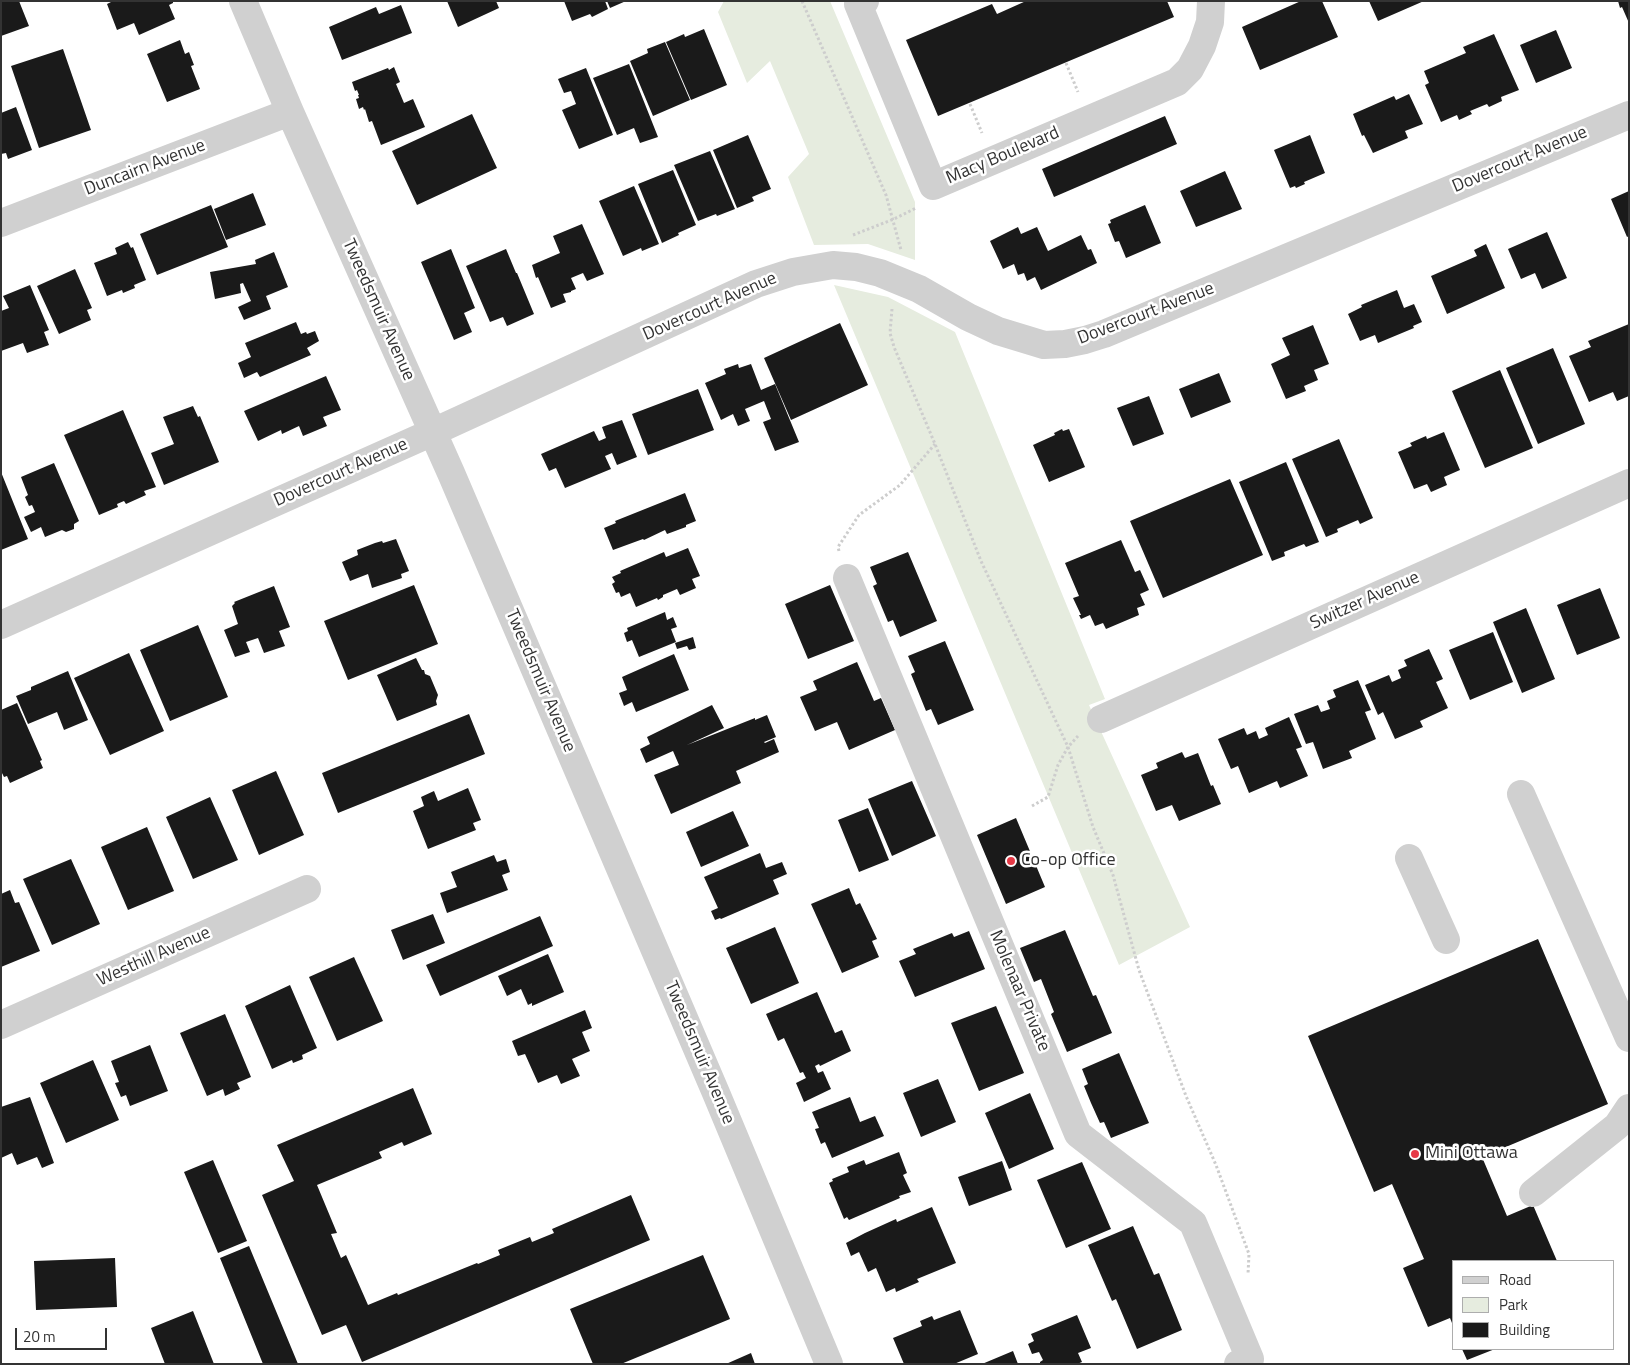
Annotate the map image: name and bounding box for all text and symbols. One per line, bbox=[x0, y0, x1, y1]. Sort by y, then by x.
street label: Macy Boulevard bbox=[943, 122, 1063, 190]
street label: Dovercourt Avenue bbox=[1449, 122, 1591, 198]
street label: Duncairn Avenue bbox=[81, 135, 209, 201]
street label: Tweedsmuir Avenue bbox=[337, 236, 419, 384]
street label: Dovercourt Avenue bbox=[640, 268, 780, 346]
street label: Dovercourt Avenue bbox=[1075, 278, 1217, 350]
street label: Dovercourt Avenue bbox=[271, 434, 411, 512]
street label: Switzer Avenue bbox=[1307, 567, 1423, 635]
street label: Tweedsmuir Avenue bbox=[500, 606, 580, 756]
place label: Co-op Office bbox=[1021, 850, 1116, 872]
marker: Co-op Office bbox=[1005, 855, 1017, 867]
street label: Westhill Avenue bbox=[94, 922, 214, 992]
street label: Molenaar Private bbox=[984, 927, 1054, 1055]
street label: Tweedsmuir Avenue bbox=[659, 978, 739, 1128]
place label: Mini Ottawa bbox=[1425, 1143, 1518, 1165]
marker: Mini Ottawa bbox=[1409, 1148, 1421, 1160]
legend bbox=[1452, 1260, 1615, 1350]
text: Road bbox=[1499, 1268, 1531, 1291]
text: Park bbox=[1499, 1293, 1528, 1316]
scale bar bbox=[18, 1318, 110, 1350]
text: Building bbox=[1499, 1318, 1550, 1341]
text: 20 m bbox=[23, 1325, 56, 1348]

